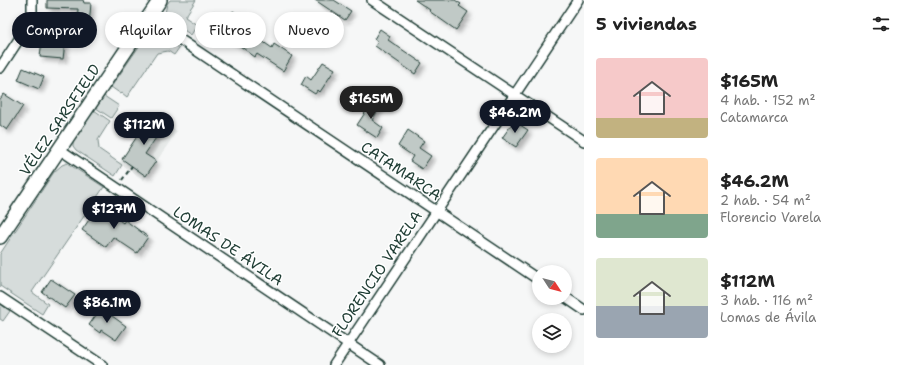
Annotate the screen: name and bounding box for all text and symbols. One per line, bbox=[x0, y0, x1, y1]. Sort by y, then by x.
chip: Comprar bbox=[12, 12, 97, 48]
chip: Alquilar bbox=[105, 12, 187, 48]
chip: Filtros bbox=[195, 12, 266, 48]
chip: Nuevo bbox=[274, 12, 344, 48]
text: 5 viviendas bbox=[596, 13, 697, 35]
icon: filters bbox=[870, 13, 892, 35]
street label: VÉLEZ SARSFIELD bbox=[14, 59, 105, 180]
text: $165M bbox=[720, 70, 778, 92]
icon: home bbox=[628, 74, 676, 122]
pin: $165M bbox=[343, 86, 399, 120]
text: $165M bbox=[349, 90, 393, 107]
text: 4 hab. · 152 m² bbox=[720, 92, 816, 109]
pin: $46.2M bbox=[482, 100, 548, 134]
text: $46.2M bbox=[489, 104, 541, 121]
text: Catamarca bbox=[720, 109, 788, 126]
pin: $112M bbox=[116, 112, 172, 146]
text: $112M bbox=[123, 116, 165, 133]
street label: CATAMARCA bbox=[357, 137, 445, 205]
text: $46.2M bbox=[720, 170, 789, 192]
icon: home bbox=[628, 174, 676, 222]
text: 2 hab. · 54 m² bbox=[720, 192, 811, 209]
pin: $127M bbox=[86, 196, 142, 230]
text: $127M bbox=[92, 200, 136, 217]
street label: LOMAS DE ÁVILA bbox=[169, 201, 288, 290]
street label: FLORENCIO VARELA bbox=[327, 207, 427, 341]
text: Florencio Varela bbox=[720, 209, 821, 226]
north arrow bbox=[532, 265, 572, 305]
map controls bbox=[532, 265, 572, 353]
text: $112M bbox=[720, 270, 775, 292]
icon: home bbox=[628, 274, 676, 322]
pin: $86.1M bbox=[74, 290, 140, 324]
text: 3 hab. · 116 m² bbox=[720, 292, 813, 309]
text: $86.1M bbox=[83, 294, 131, 311]
text: Lomas de Ávila bbox=[720, 309, 816, 326]
button: layers bbox=[532, 313, 572, 353]

